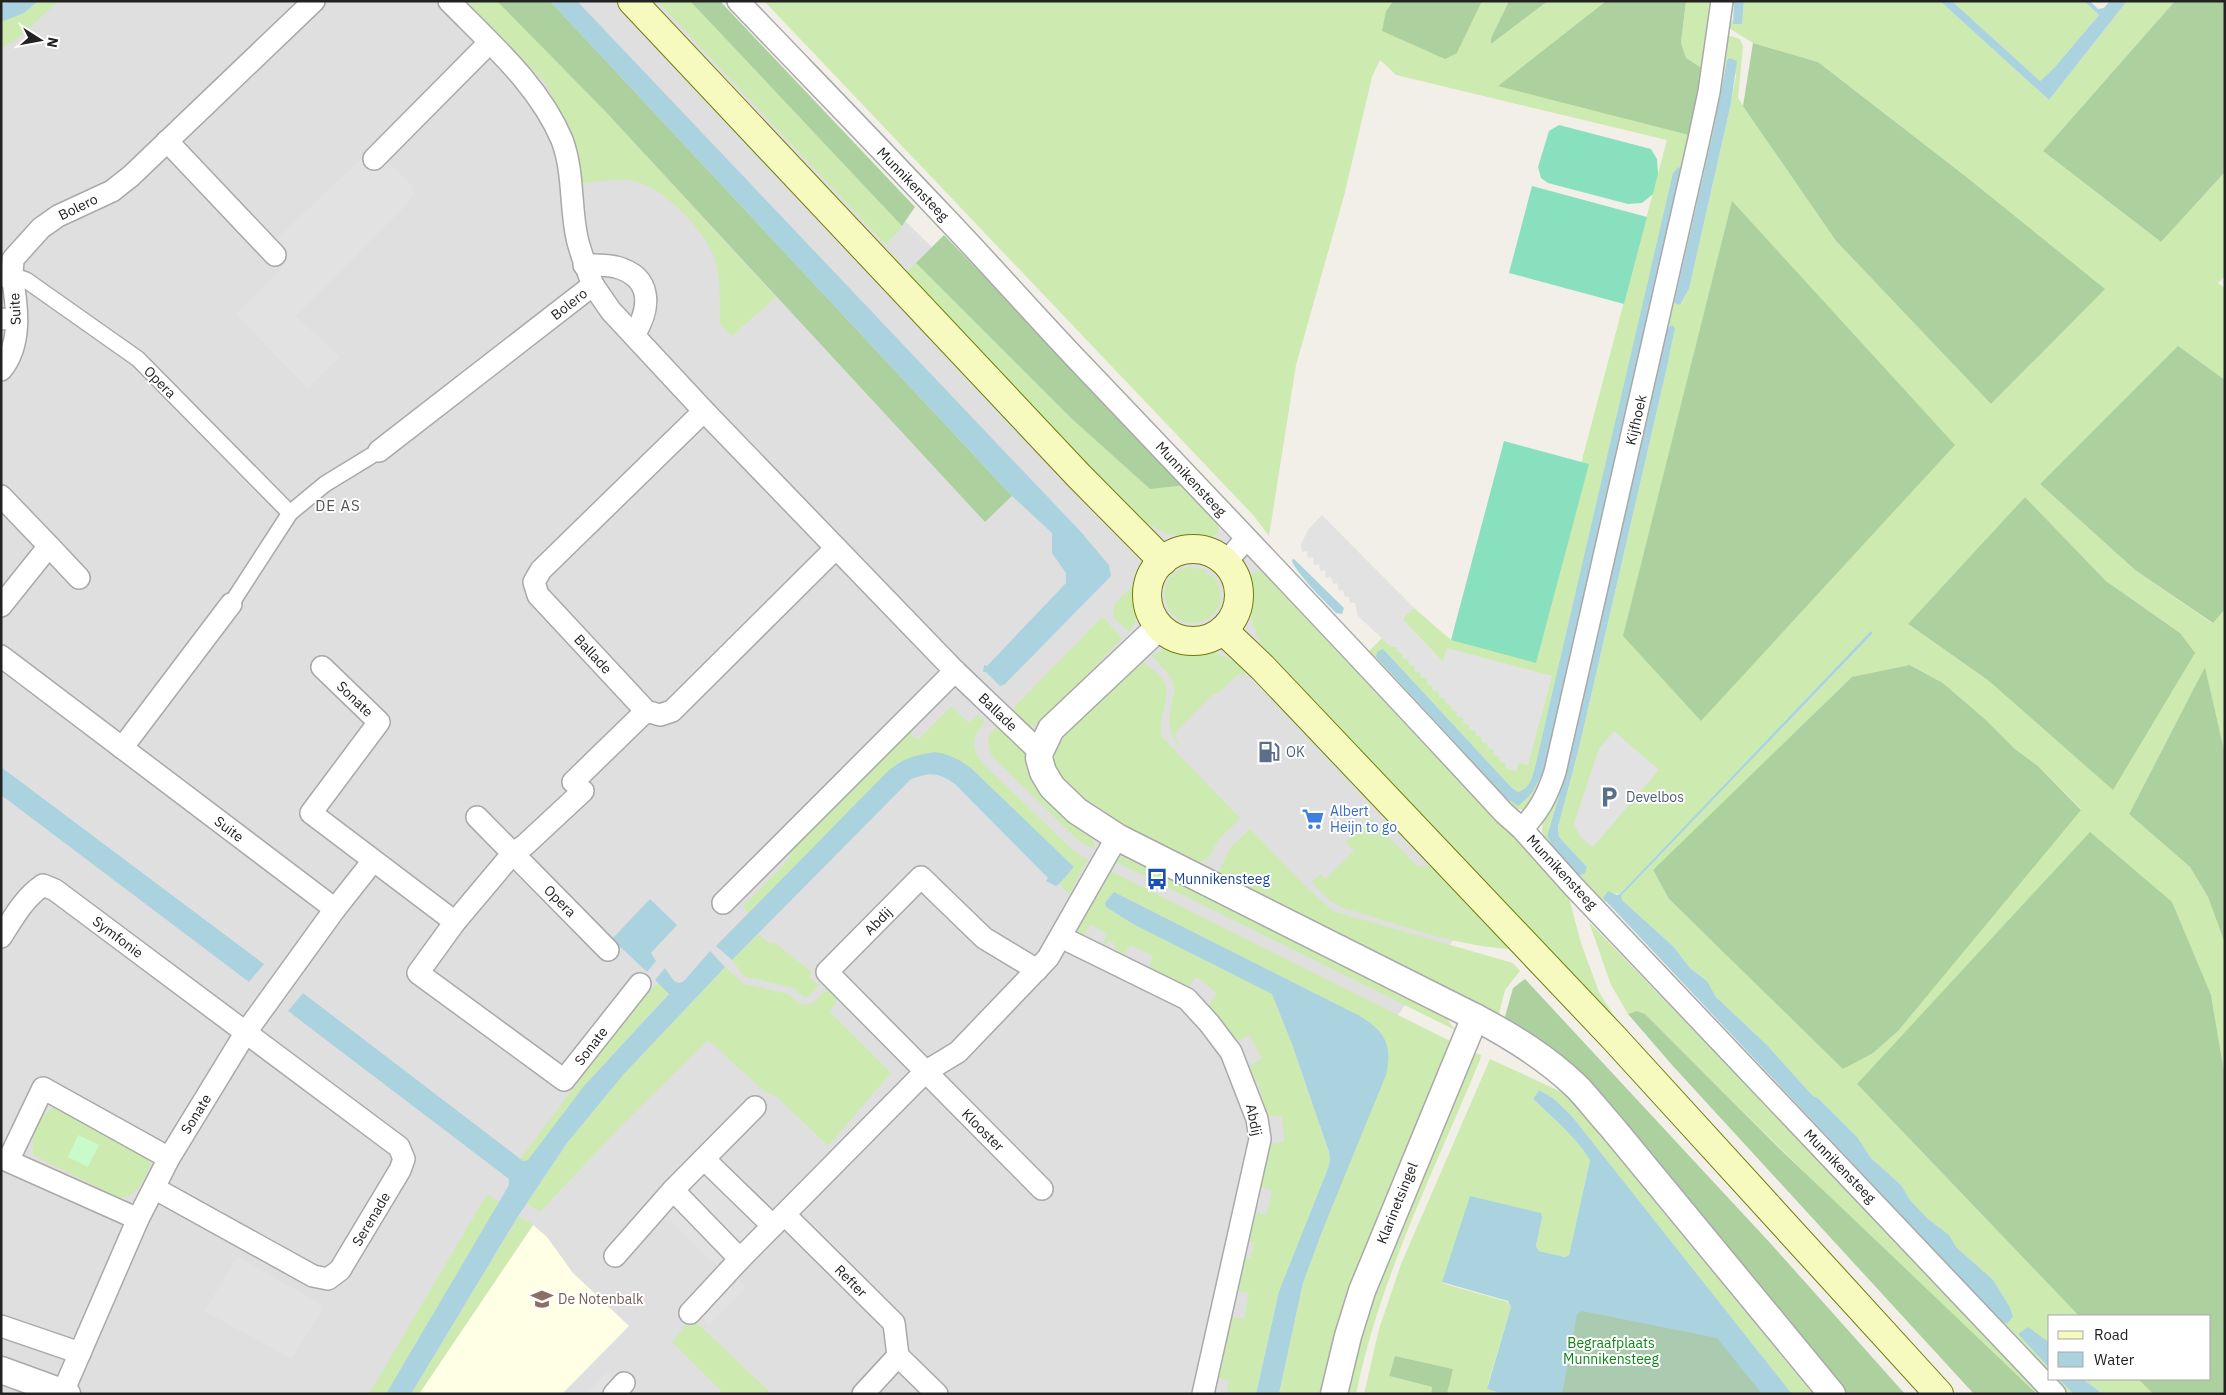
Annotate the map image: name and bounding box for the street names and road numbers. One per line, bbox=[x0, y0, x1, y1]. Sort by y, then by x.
street label: Munnikensteeg bbox=[873, 143, 953, 225]
street label: Bolero bbox=[55, 190, 101, 224]
street label: Bolero bbox=[547, 284, 591, 324]
street label: Suite bbox=[5, 292, 25, 326]
street label: Opera bbox=[140, 362, 180, 402]
street label: Kijfhoek bbox=[1621, 392, 1651, 447]
street label: Munnikensteeg bbox=[1152, 438, 1231, 521]
street label: Ballade bbox=[570, 631, 616, 678]
street label: Sonate bbox=[333, 677, 377, 721]
street label: Ballade bbox=[975, 689, 1022, 735]
street label: Suite bbox=[211, 812, 247, 846]
street label: Munnikensteeg bbox=[1523, 831, 1602, 914]
street label: Opera bbox=[540, 881, 580, 921]
street label: Abdij bbox=[860, 903, 896, 939]
street label: Symfonie bbox=[89, 912, 147, 962]
street label: Sonate bbox=[570, 1023, 612, 1069]
street label: Sonate bbox=[177, 1090, 215, 1137]
street label: Abdij bbox=[1242, 1102, 1266, 1138]
street label: Klooster bbox=[958, 1105, 1008, 1155]
street label: Munnikensteeg bbox=[1800, 1125, 1880, 1207]
street label: Klarinetsingel bbox=[1372, 1159, 1422, 1246]
street label: Serenade bbox=[348, 1188, 394, 1249]
street label: Refter bbox=[831, 1261, 871, 1301]

